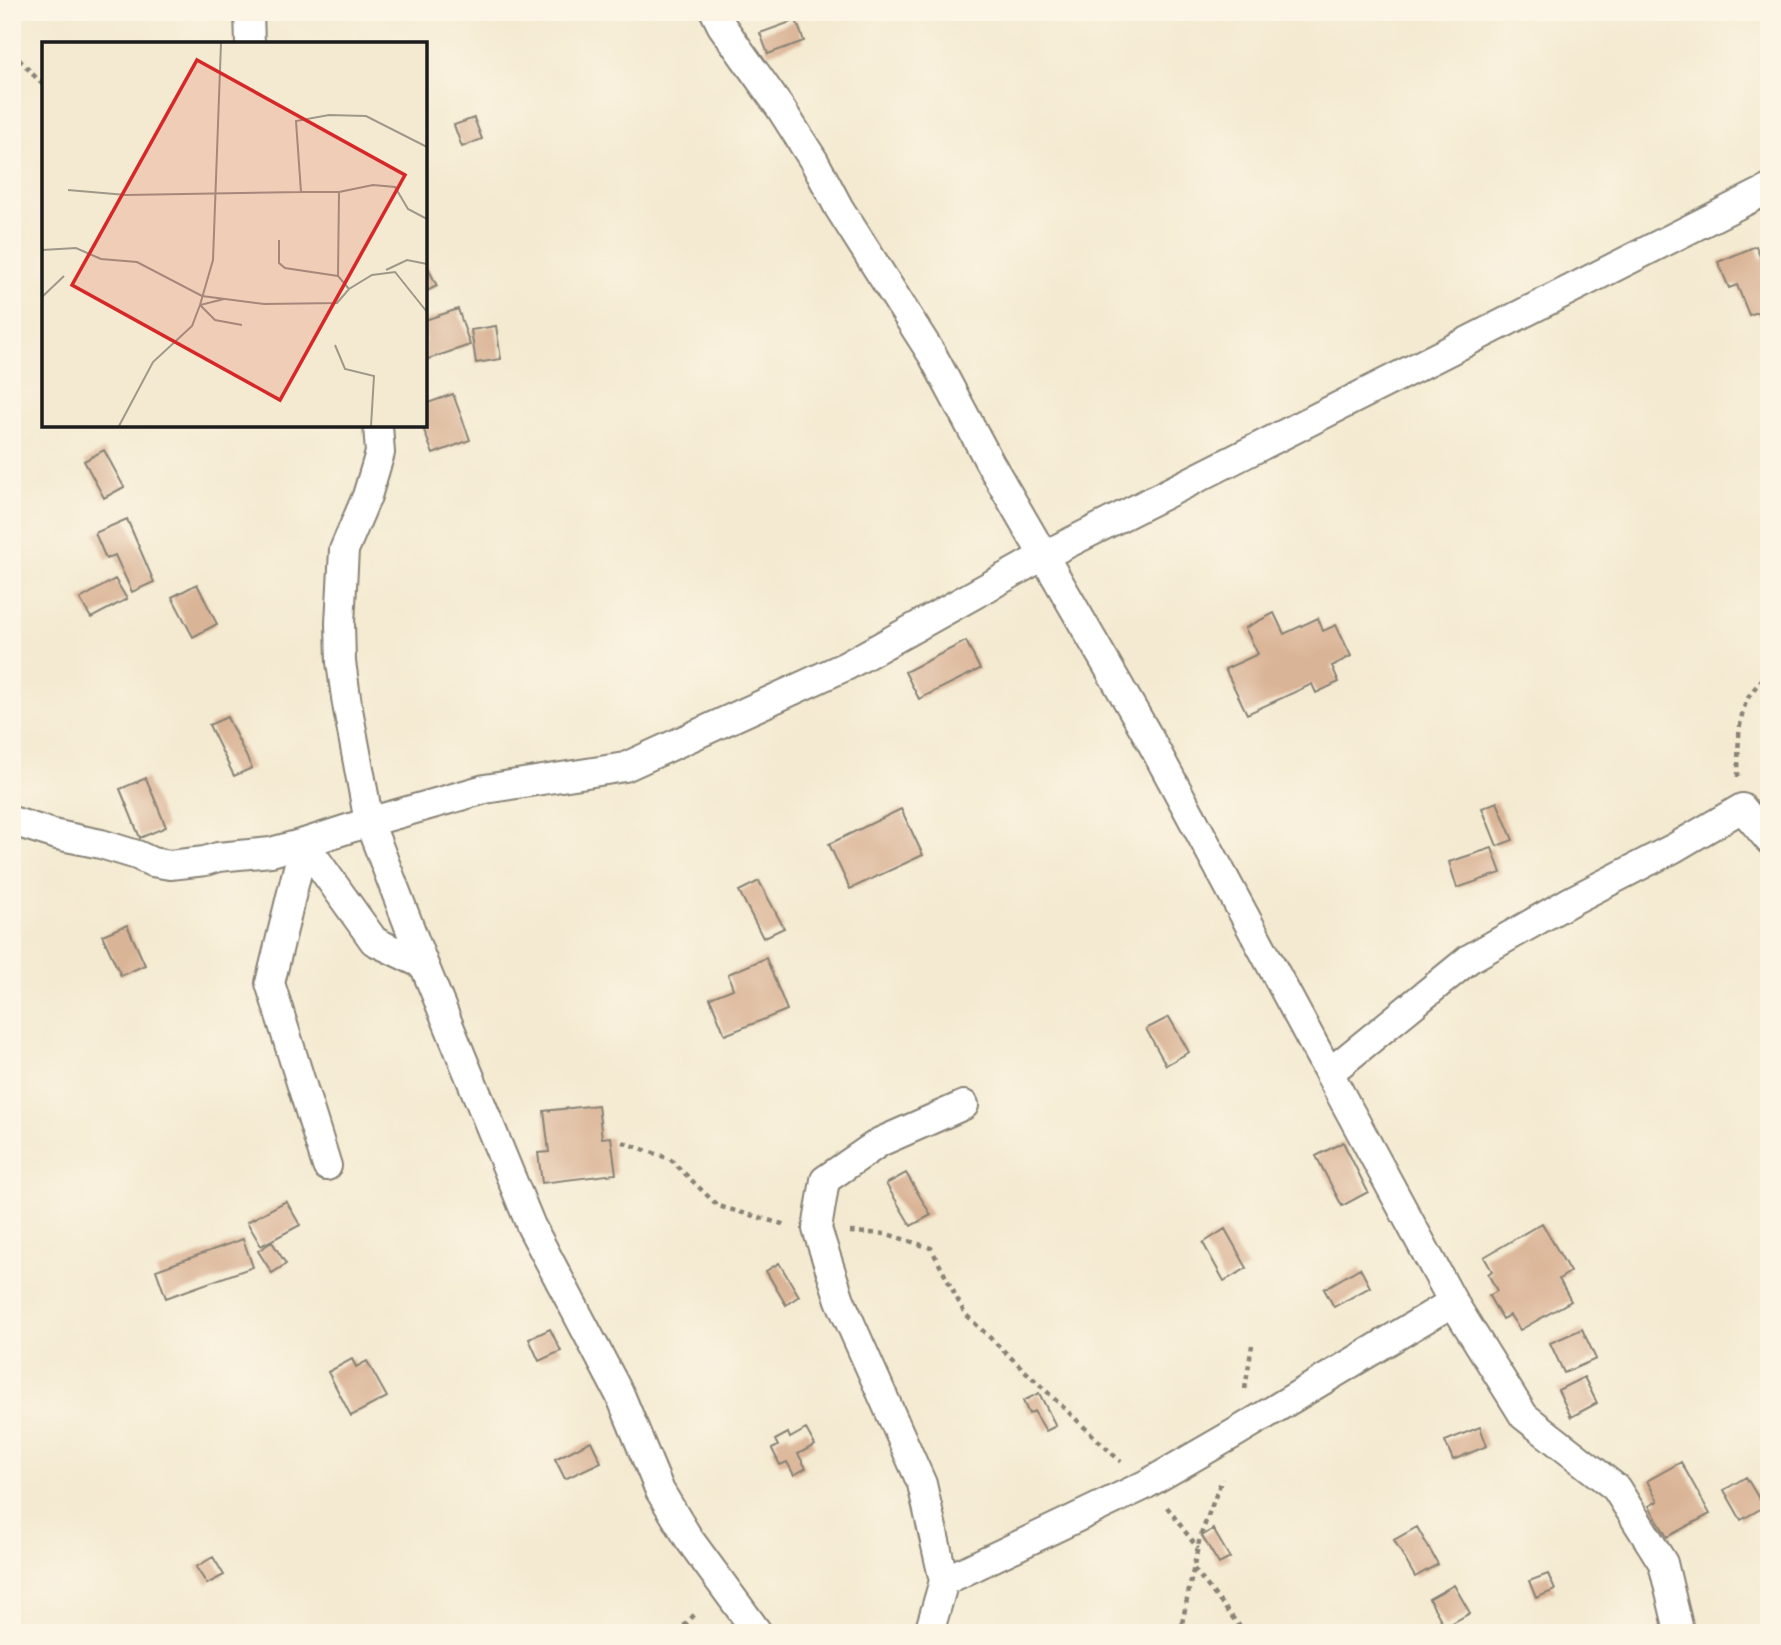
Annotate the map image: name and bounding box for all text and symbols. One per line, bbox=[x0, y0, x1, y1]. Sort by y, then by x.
inset map bbox=[42, 42, 427, 427]

